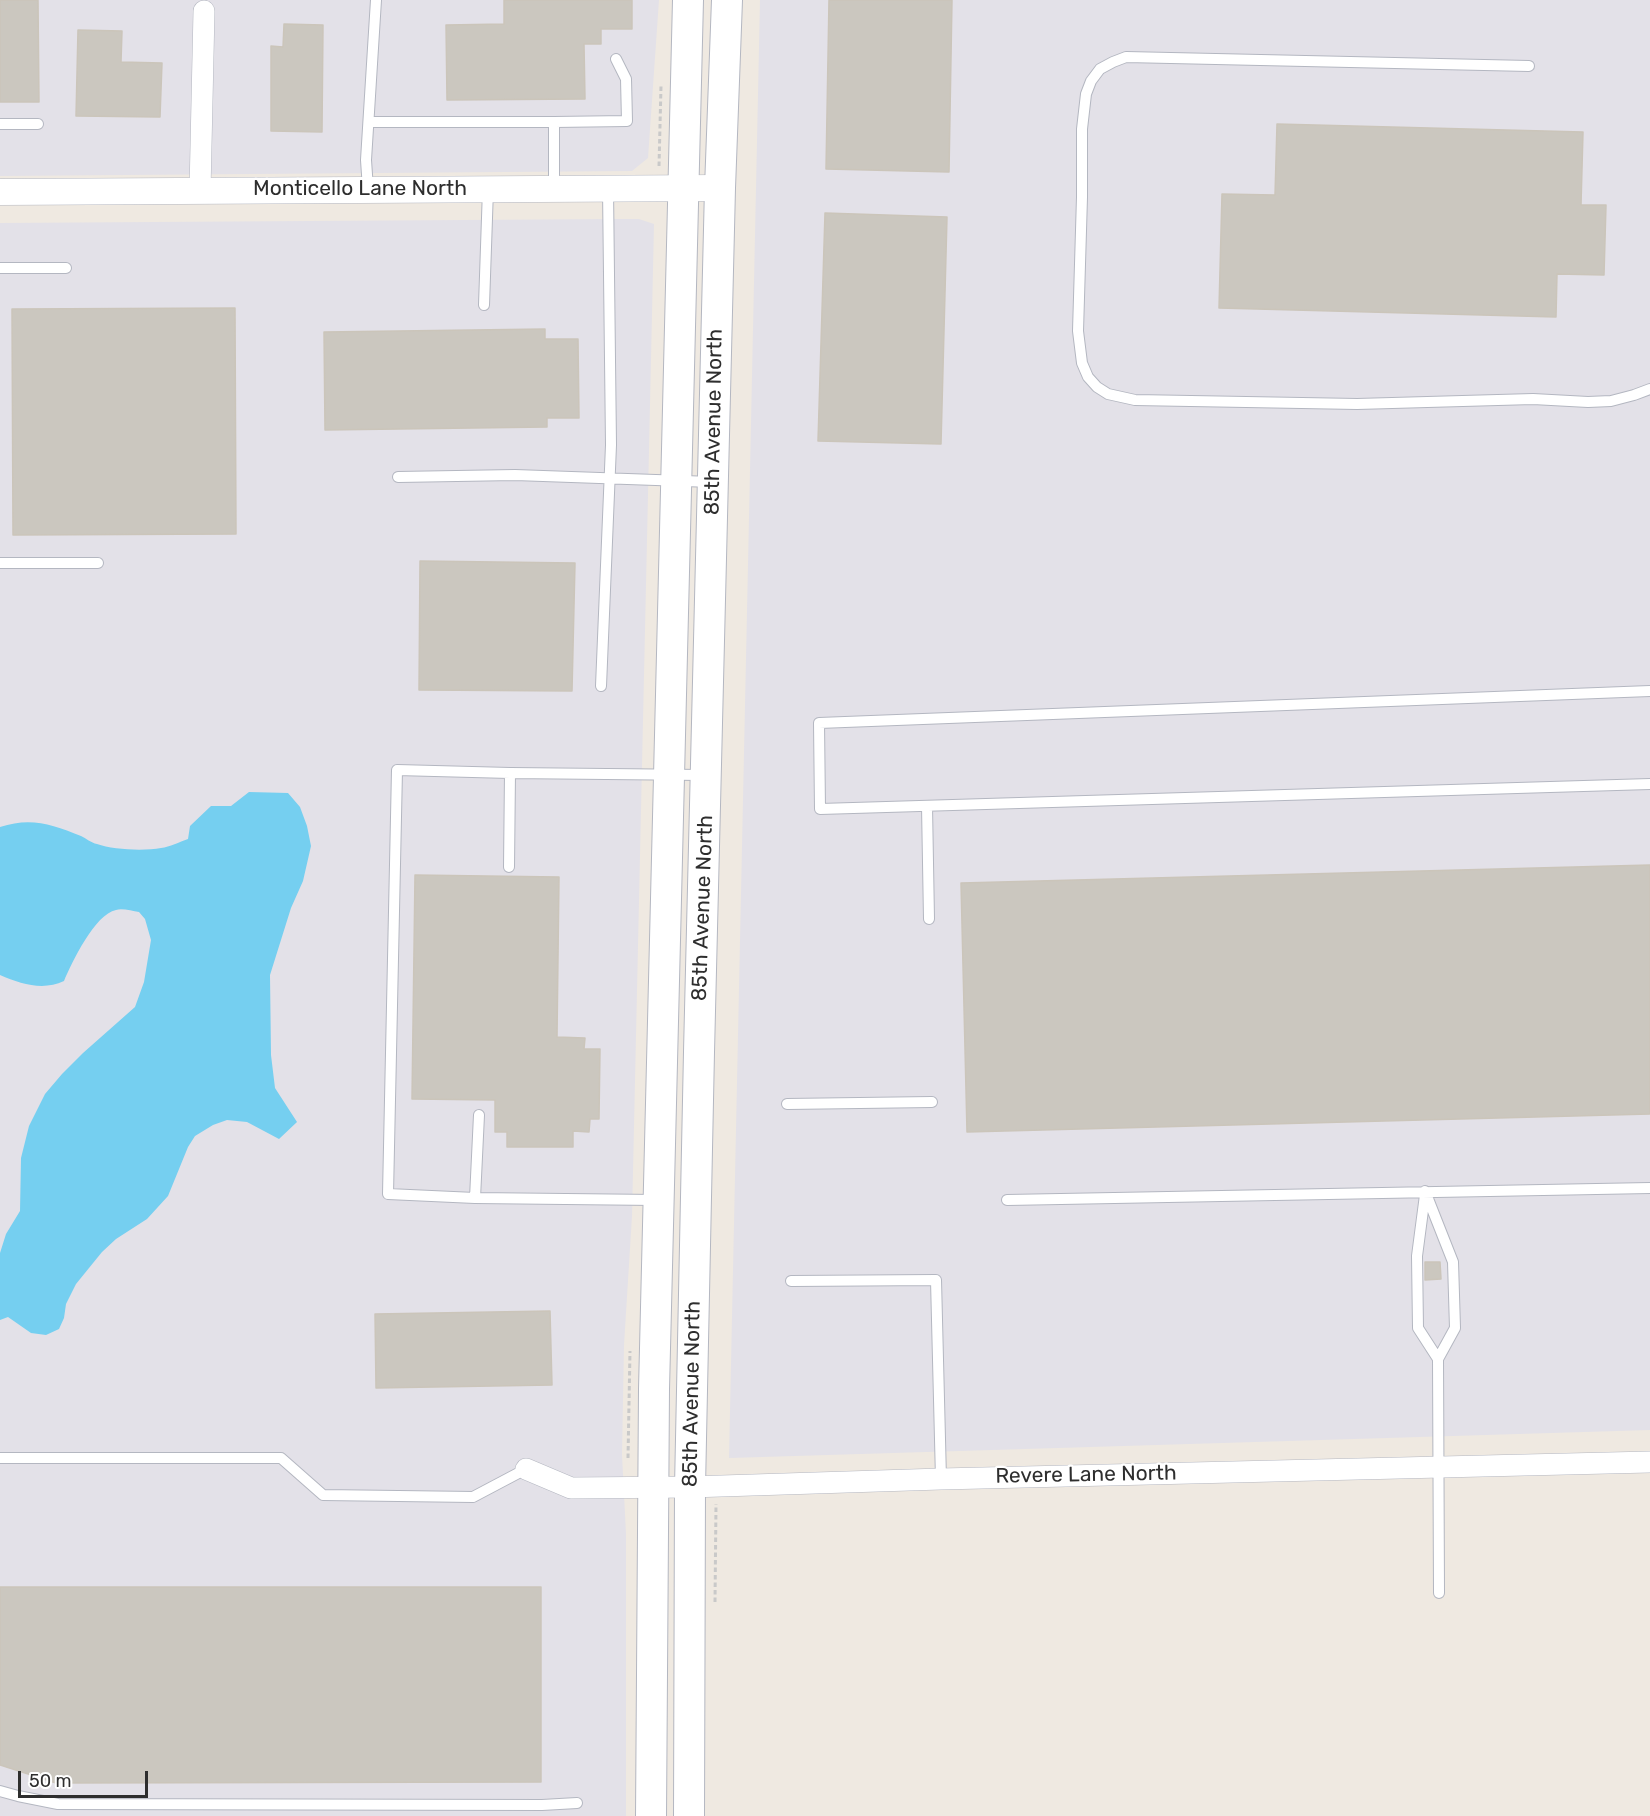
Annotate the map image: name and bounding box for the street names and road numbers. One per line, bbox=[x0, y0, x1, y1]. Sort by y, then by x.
street label: Monticello Lane North bbox=[253, 176, 467, 202]
street label: 85th Avenue North bbox=[700, 329, 728, 515]
street label: 85th Avenue North bbox=[687, 814, 719, 1002]
street label: 85th Avenue North bbox=[678, 1301, 706, 1487]
street label: Revere Lane North bbox=[995, 1461, 1177, 1489]

